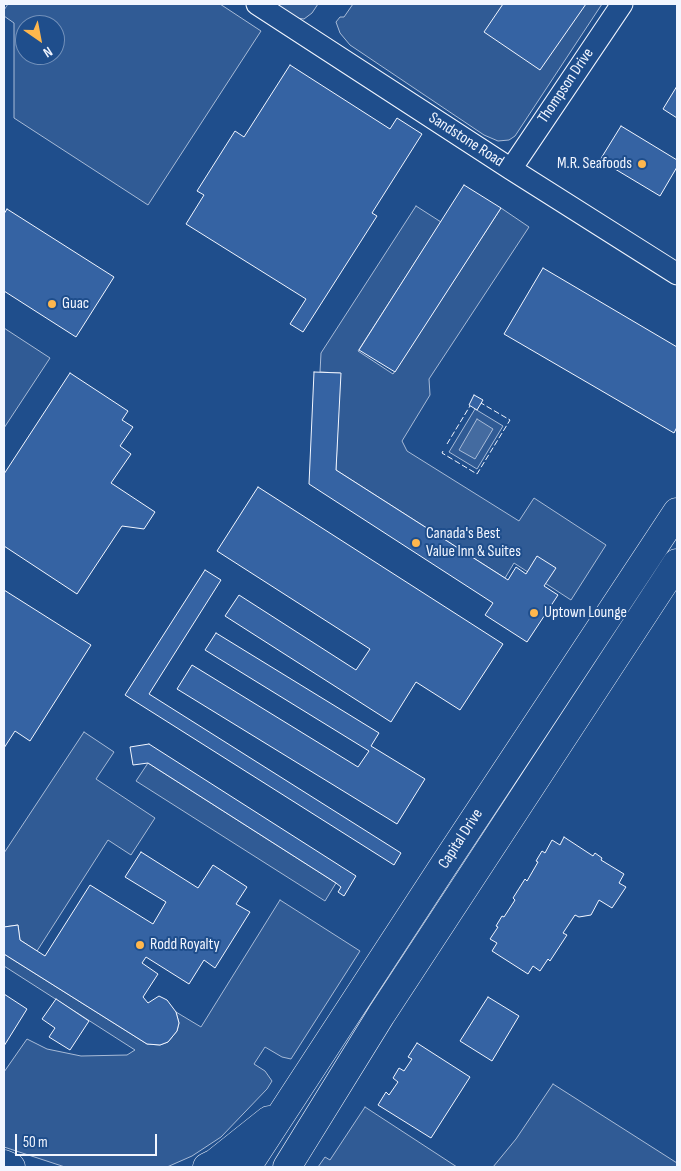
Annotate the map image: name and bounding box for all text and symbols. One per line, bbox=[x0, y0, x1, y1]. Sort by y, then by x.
north arrow bbox=[15, 15, 65, 65]
text: N bbox=[40, 43, 56, 61]
street label: Thompson Drive bbox=[534, 45, 598, 127]
street label: Sandstone Road bbox=[425, 108, 507, 172]
place label: M.R. Seafoods bbox=[557, 154, 632, 174]
marker: M.R. Seafoods bbox=[636, 158, 648, 170]
place label: Guac bbox=[62, 294, 89, 314]
marker: Guac bbox=[46, 298, 58, 310]
place label: Canada's Best Value Inn & Suites bbox=[426, 524, 521, 562]
marker: Canada's Best Value Inn & Suites bbox=[410, 537, 422, 549]
place label: Uptown Lounge bbox=[544, 603, 627, 623]
marker: Uptown Lounge bbox=[528, 607, 540, 619]
street label: Capital Drive bbox=[435, 805, 487, 873]
place label: Rodd Royalty bbox=[150, 935, 220, 955]
marker: Rodd Royalty bbox=[134, 939, 146, 951]
scale bar bbox=[18, 1124, 160, 1156]
text: 50 m bbox=[23, 1133, 48, 1152]

